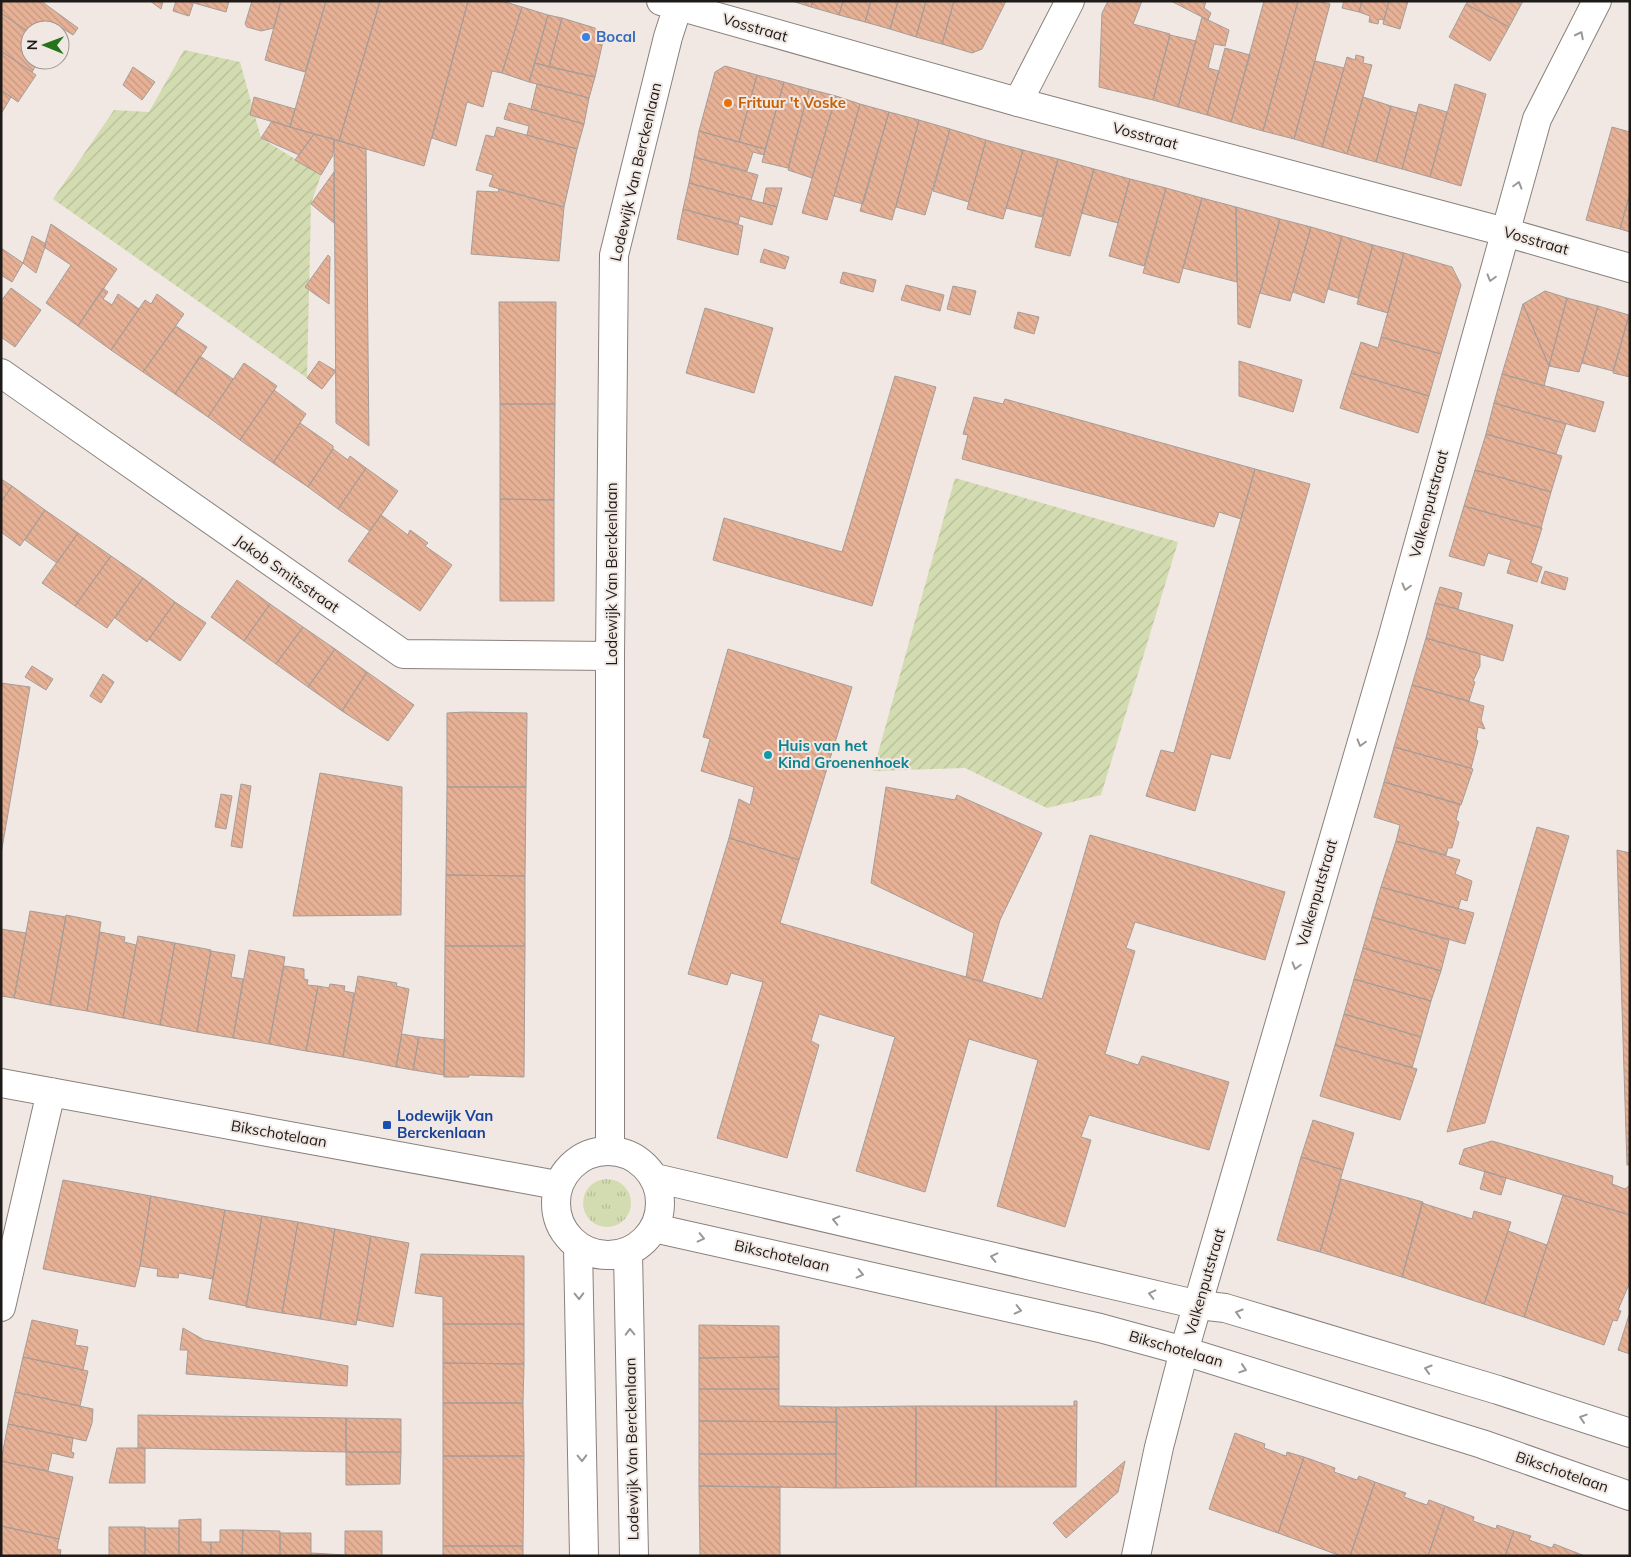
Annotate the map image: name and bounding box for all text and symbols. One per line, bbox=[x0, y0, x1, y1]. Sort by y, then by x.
street label: Vosstraat bbox=[720, 9, 790, 46]
north arrow bbox=[20, 20, 70, 70]
place label: Bocal bbox=[596, 27, 636, 46]
marker: Bocal bbox=[580, 31, 592, 43]
one-way arrow bbox=[1574, 31, 1584, 40]
text: N bbox=[23, 39, 41, 50]
street label: Lodewijk Van Berckenlaan bbox=[606, 81, 665, 263]
place label: Frituur 't Voske bbox=[738, 93, 846, 112]
marker: Frituur 't Voske bbox=[722, 97, 734, 109]
street label: Vosstraat bbox=[1110, 118, 1180, 153]
one-way arrow bbox=[1512, 180, 1523, 189]
street label: Vosstraat bbox=[1501, 222, 1571, 259]
one-way arrow bbox=[1486, 274, 1497, 283]
street label: Valkenputstraat bbox=[1405, 448, 1452, 560]
street label: Lodewijk Van Berckenlaan bbox=[602, 483, 621, 665]
street label: Jakob Smitsstraat bbox=[231, 531, 343, 617]
one-way arrow bbox=[1401, 582, 1412, 591]
place label: Huis van het Kind Groenenhoek bbox=[778, 736, 910, 772]
one-way arrow bbox=[1357, 738, 1367, 747]
marker: Huis van het Kind Groenenhoek bbox=[762, 749, 774, 761]
street label: Valkenputstraat bbox=[1292, 837, 1341, 949]
one-way arrow bbox=[1292, 962, 1302, 970]
place label: Lodewijk Van Berckenlaan bbox=[397, 1106, 493, 1142]
street label: Bikschotelaan bbox=[230, 1116, 329, 1151]
marker: Lodewijk Van Berckenlaan bbox=[381, 1119, 393, 1131]
one-way arrow bbox=[831, 1215, 840, 1226]
street label: Valkenputstraat bbox=[1180, 1226, 1229, 1338]
one-way arrow bbox=[697, 1232, 706, 1243]
street label: Bikschotelaan bbox=[733, 1235, 832, 1276]
one-way arrow bbox=[989, 1252, 998, 1263]
one-way arrow bbox=[856, 1268, 864, 1279]
one-way arrow bbox=[1148, 1289, 1157, 1300]
one-way arrow bbox=[574, 1292, 585, 1300]
one-way arrow bbox=[1014, 1304, 1023, 1314]
one-way arrow bbox=[1236, 1308, 1244, 1318]
street label: Bikschotelaan bbox=[1127, 1326, 1225, 1371]
one-way arrow bbox=[625, 1328, 635, 1336]
street label: Lodewijk Van Berckenlaan bbox=[620, 1357, 643, 1541]
one-way arrow bbox=[1239, 1363, 1247, 1373]
one-way arrow bbox=[1425, 1365, 1433, 1375]
one-way arrow bbox=[1580, 1414, 1588, 1424]
street label: Bikschotelaan bbox=[1513, 1447, 1611, 1496]
one-way arrow bbox=[577, 1454, 587, 1462]

